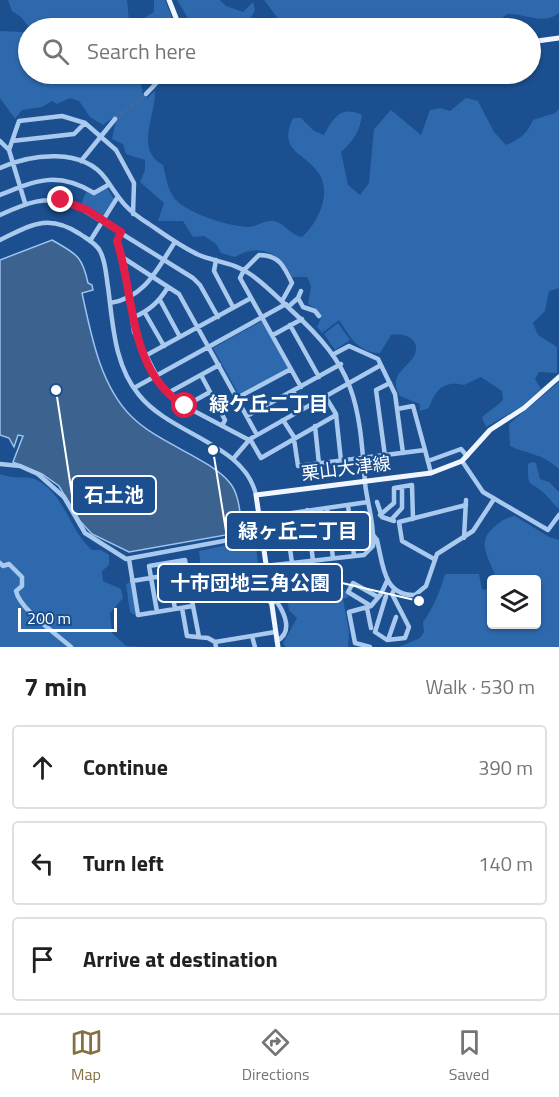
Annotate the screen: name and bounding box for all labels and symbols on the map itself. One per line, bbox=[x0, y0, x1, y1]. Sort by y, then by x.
route end bbox=[47, 186, 73, 212]
district label: 緑ケ丘二丁目 bbox=[209, 388, 329, 419]
route start bbox=[171, 392, 197, 418]
street label: 栗山大津線 bbox=[300, 449, 392, 487]
callout: 石土池 bbox=[72, 476, 156, 514]
text: 石土池 bbox=[84, 479, 144, 510]
callout: 緑ヶ丘二丁目 bbox=[226, 512, 370, 550]
text: 緑ヶ丘二丁目 bbox=[238, 515, 358, 546]
callout: 十市団地三角公園 bbox=[158, 564, 342, 602]
text: 十市団地三角公園 bbox=[170, 567, 330, 598]
scale bar bbox=[18, 605, 117, 632]

